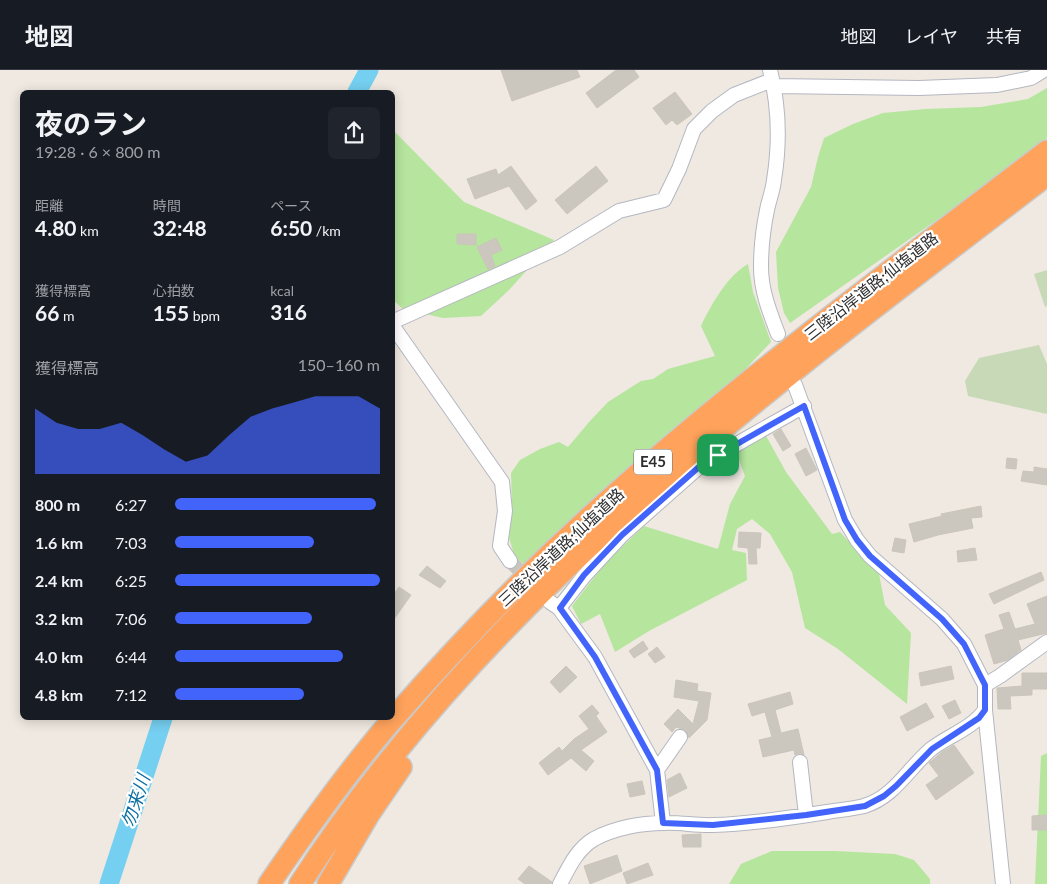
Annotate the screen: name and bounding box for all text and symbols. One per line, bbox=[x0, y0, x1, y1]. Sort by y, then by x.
text: 地図 bbox=[25, 21, 73, 50]
text: 地図 bbox=[841, 25, 877, 47]
text: レイヤ bbox=[905, 25, 958, 47]
text: 共有 bbox=[986, 25, 1022, 47]
text: 夜のラン bbox=[35, 106, 147, 140]
button: share bbox=[328, 107, 380, 159]
text: 19:28 · 6 × 800 m bbox=[35, 142, 160, 161]
text: 距離 bbox=[35, 197, 63, 214]
text: 時間 bbox=[153, 197, 181, 214]
text: ペース bbox=[270, 197, 312, 214]
text: 4.80 bbox=[35, 215, 77, 240]
text: 32:48 bbox=[153, 215, 207, 240]
text: 6:50 bbox=[270, 215, 312, 240]
text: km bbox=[77, 222, 99, 239]
text: /km bbox=[312, 222, 341, 239]
street label: 三陸沿岸道路;仙塩道路 bbox=[800, 228, 941, 344]
text: 獲得標高 bbox=[35, 282, 91, 299]
text: 心拍数 bbox=[153, 282, 195, 299]
text: kcal bbox=[270, 282, 294, 299]
text: 316 bbox=[270, 299, 307, 324]
text: 66 bbox=[35, 300, 59, 325]
text: 155 bbox=[153, 300, 189, 325]
text: m bbox=[59, 307, 74, 324]
text: bpm bbox=[189, 307, 220, 324]
text: 150–160 m bbox=[298, 355, 380, 374]
text: 獲得標高 bbox=[35, 358, 99, 377]
pin bbox=[697, 434, 739, 476]
icon: arrive bbox=[704, 441, 732, 469]
road number: E45 bbox=[634, 450, 672, 474]
street label: 三陸沿岸道路;仙塩道路 bbox=[494, 484, 627, 610]
text: 800 m bbox=[35, 495, 80, 514]
text: 6:27 bbox=[115, 495, 147, 514]
text: 1.6 km bbox=[35, 533, 83, 552]
text: 7:03 bbox=[115, 533, 147, 552]
text: 2.4 km bbox=[35, 571, 83, 590]
text: 6:25 bbox=[115, 571, 147, 590]
text: 3.2 km bbox=[35, 609, 83, 628]
text: 7:06 bbox=[115, 609, 147, 628]
text: 4.0 km bbox=[35, 647, 83, 666]
text: 6:44 bbox=[115, 647, 147, 666]
text: 4.8 km bbox=[35, 685, 83, 704]
text: 7:12 bbox=[115, 685, 147, 704]
water label: 勿来川 bbox=[116, 770, 154, 830]

